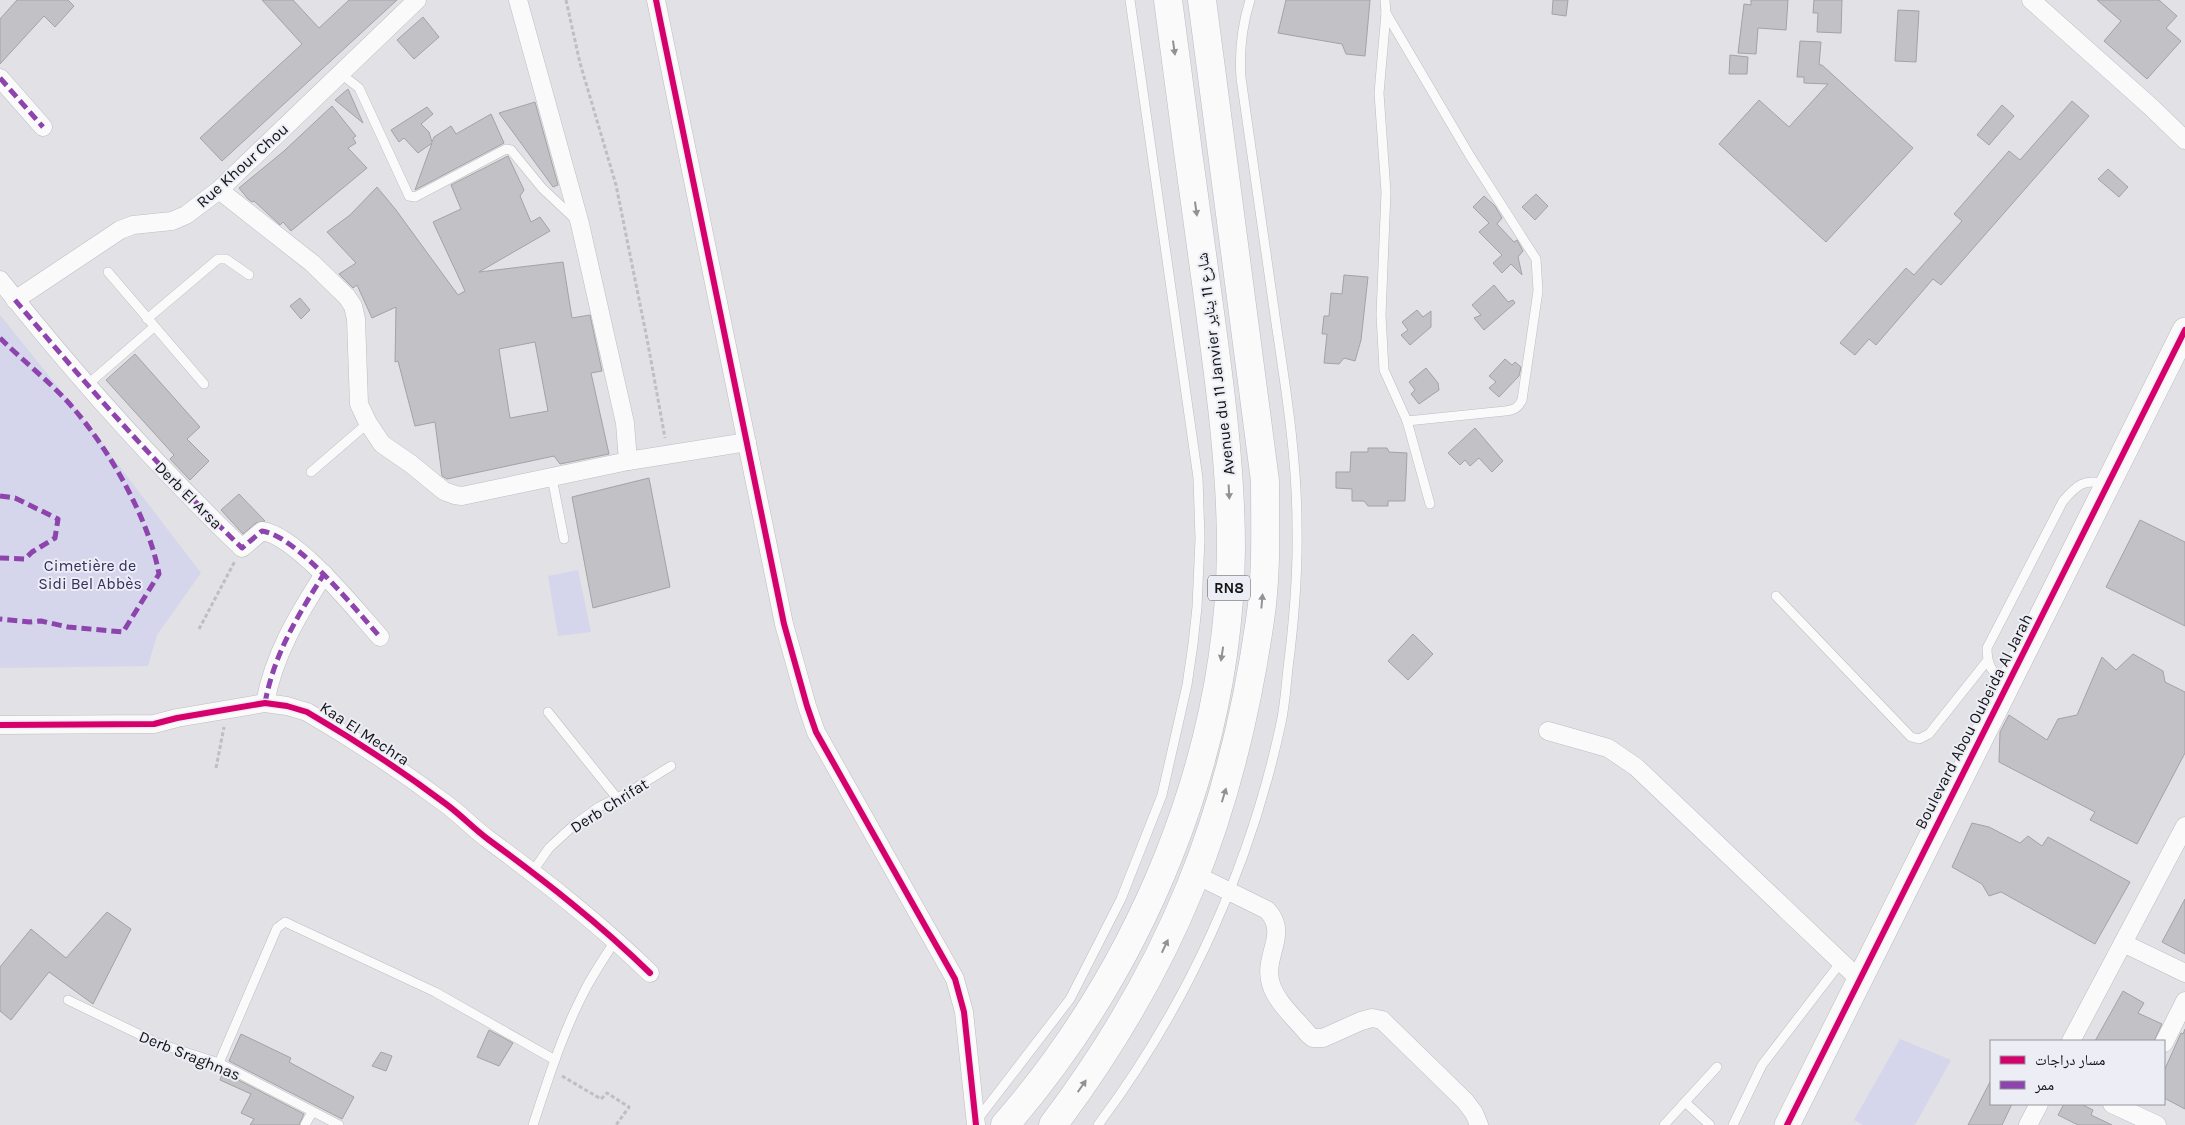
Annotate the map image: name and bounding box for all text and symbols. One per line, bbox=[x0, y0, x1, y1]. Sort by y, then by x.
one-way arrow bbox=[1170, 41, 1178, 57]
street label: Rue Khour Chou bbox=[193, 119, 292, 212]
one-way arrow bbox=[1192, 202, 1200, 218]
street label: Avenue du 11 Janvier شارع 11 يناير bbox=[1192, 251, 1240, 476]
street label: Derb El Arsa bbox=[151, 458, 226, 533]
one-way arrow bbox=[1226, 484, 1234, 500]
park label: Cimetière de Sidi Bel Abbès bbox=[38, 556, 142, 593]
road number: RN8 bbox=[1208, 576, 1250, 600]
one-way arrow bbox=[1258, 593, 1266, 609]
street label: Boulevard Abou Oubeida Al Jarah bbox=[1911, 610, 2036, 832]
one-way arrow bbox=[1218, 647, 1226, 663]
street label: Kaa El Mechra bbox=[316, 697, 413, 769]
street label: Derb Chrifat bbox=[567, 774, 652, 837]
one-way arrow bbox=[1220, 787, 1228, 802]
one-way arrow bbox=[1161, 939, 1169, 953]
street label: Derb Sraghnas bbox=[136, 1026, 243, 1084]
legend bbox=[1990, 1040, 2165, 1105]
text: مسار دراجات bbox=[2035, 1051, 2106, 1069]
text: ممر bbox=[2034, 1076, 2054, 1094]
one-way arrow bbox=[1077, 1079, 1087, 1093]

